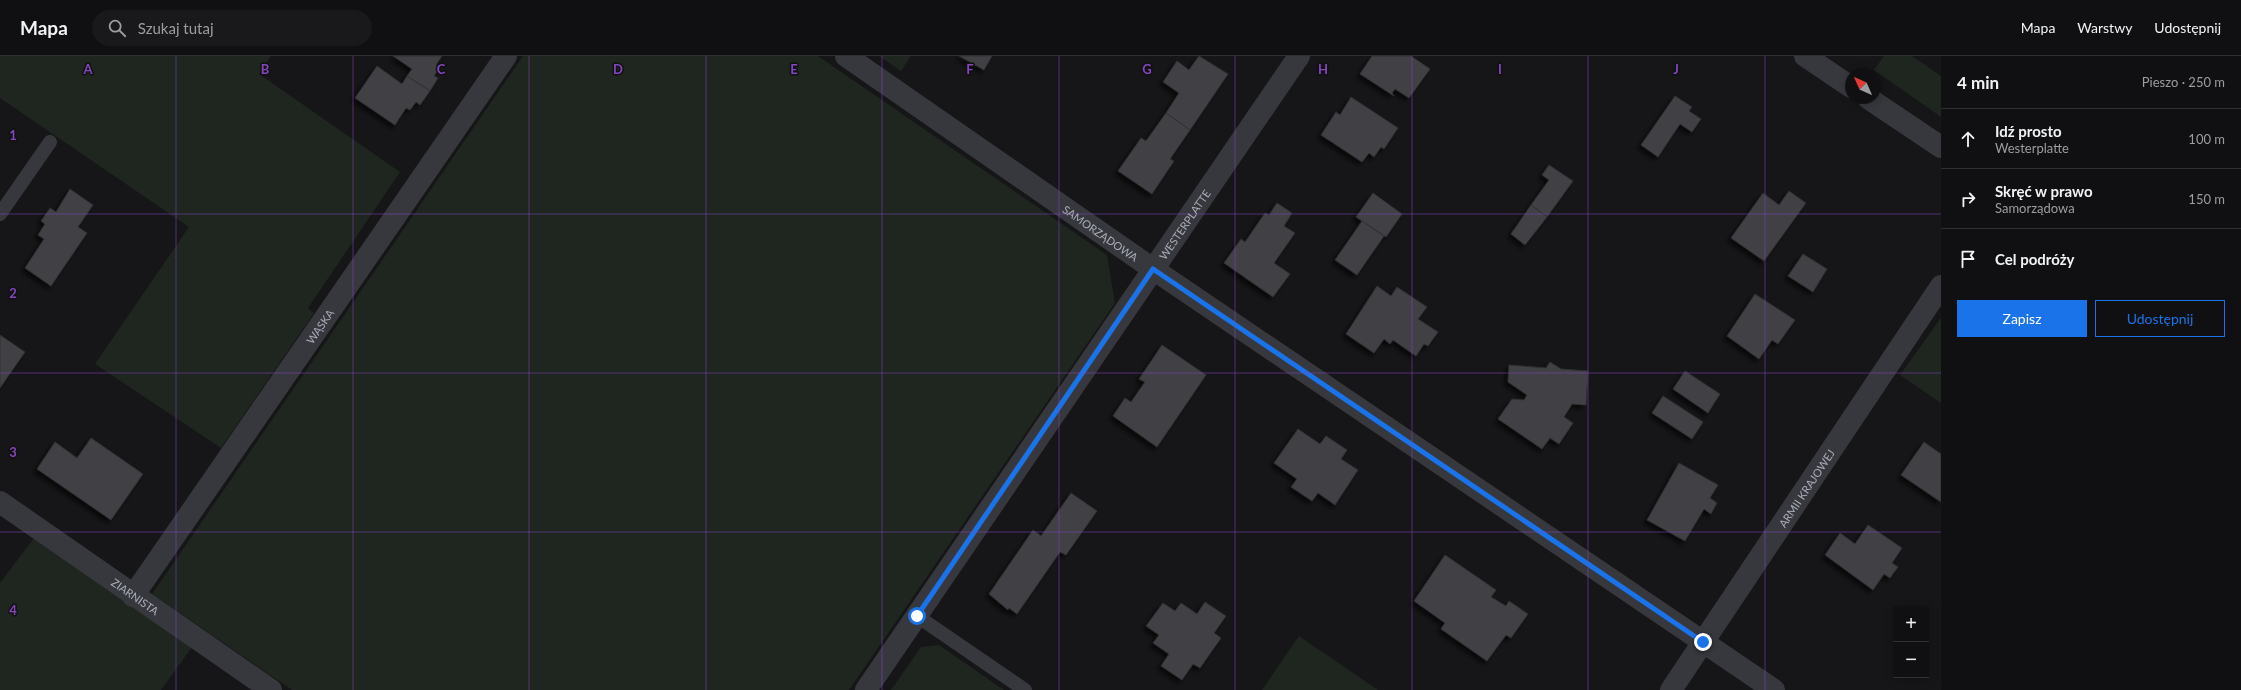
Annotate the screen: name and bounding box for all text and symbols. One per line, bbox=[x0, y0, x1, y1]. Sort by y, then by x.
search box bbox=[92, 10, 372, 46]
text: Mapa bbox=[20, 16, 68, 39]
icon: search bbox=[106, 17, 128, 39]
text: Szukaj tutaj bbox=[138, 19, 214, 37]
text: Mapa bbox=[2021, 19, 2055, 36]
text: Warstwy bbox=[2077, 19, 2132, 36]
text: Udostępnij bbox=[2154, 19, 2221, 36]
text: A bbox=[82, 61, 93, 77]
text: B bbox=[261, 61, 270, 77]
text: C bbox=[437, 61, 446, 77]
text: D bbox=[613, 61, 623, 77]
text: E bbox=[790, 61, 798, 77]
text: F bbox=[966, 61, 974, 77]
text: G bbox=[1142, 61, 1152, 77]
text: H bbox=[1318, 61, 1328, 77]
text: I bbox=[1498, 61, 1502, 77]
text: J bbox=[1673, 61, 1679, 77]
north arrow bbox=[1845, 68, 1881, 104]
text: 4 min bbox=[1957, 72, 1999, 93]
text: Pieszo · 250 m bbox=[2142, 74, 2225, 90]
text: Idź prosto bbox=[1995, 122, 2062, 140]
text: 1 bbox=[9, 127, 17, 143]
icon: ahead bbox=[1957, 128, 1979, 150]
text: 100 m bbox=[2188, 131, 2225, 147]
text: Westerplatte bbox=[1995, 140, 2069, 156]
text: Skręć w prawo bbox=[1995, 182, 2093, 200]
street label: WESTERPLATTE bbox=[1156, 187, 1213, 262]
icon: right bbox=[1957, 188, 1979, 210]
text: 150 m bbox=[2188, 191, 2225, 207]
text: Samorządowa bbox=[1995, 200, 2075, 216]
street label: SAMORZĄDOWA bbox=[1061, 202, 1141, 264]
icon: arrive bbox=[1957, 248, 1979, 270]
text: Cel podróży bbox=[1995, 250, 2074, 268]
text: 2 bbox=[9, 285, 17, 301]
button: Zapisz bbox=[1957, 300, 2087, 337]
button: Udostępnij bbox=[2095, 300, 2225, 337]
street label: WĄSKA bbox=[303, 306, 336, 346]
text: 3 bbox=[9, 444, 17, 460]
street label: ARMII KRAJOWEJ bbox=[1775, 447, 1837, 529]
street label: ZIARNISTA bbox=[109, 575, 162, 617]
text: 4 bbox=[9, 602, 17, 618]
map controls bbox=[1893, 606, 1929, 678]
button: + bbox=[1893, 606, 1929, 642]
route start bbox=[908, 607, 926, 625]
route end bbox=[1694, 633, 1712, 651]
button: − bbox=[1893, 642, 1929, 678]

